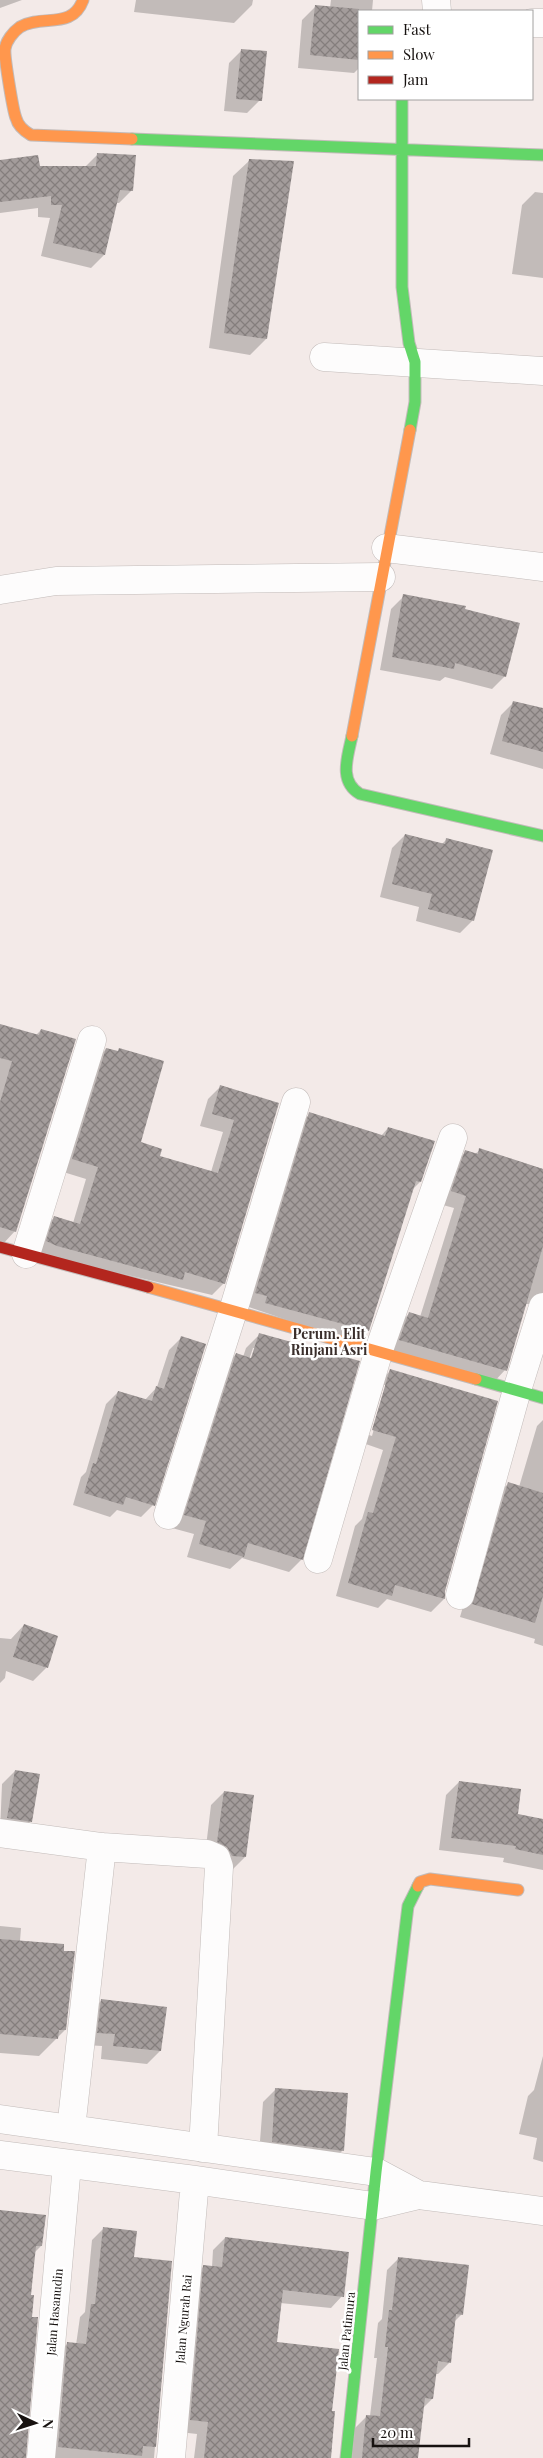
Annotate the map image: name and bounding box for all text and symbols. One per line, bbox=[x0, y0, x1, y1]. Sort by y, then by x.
legend bbox=[358, 10, 533, 100]
text: Fast bbox=[403, 19, 432, 39]
text: Slow bbox=[403, 44, 435, 64]
text: Jam bbox=[402, 69, 429, 89]
district label: Perum. Elit Rinjani Asri bbox=[291, 1324, 368, 1359]
street label: Jalan Hasanudin bbox=[42, 2268, 66, 2357]
street label: Jalan Ngurah Rai bbox=[171, 2273, 195, 2365]
street label: Jalan Patimura bbox=[334, 2291, 358, 2372]
north arrow bbox=[10, 2398, 60, 2448]
scale bar bbox=[373, 2416, 469, 2448]
text: N bbox=[39, 2418, 58, 2430]
text: 20 m bbox=[380, 2422, 414, 2442]

